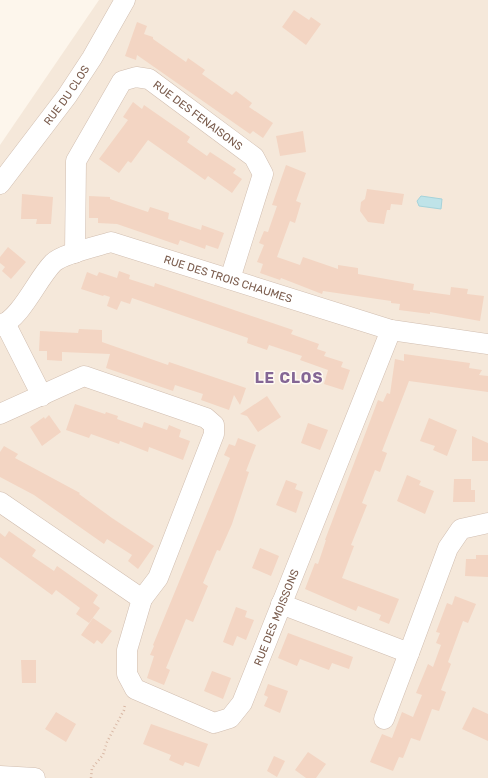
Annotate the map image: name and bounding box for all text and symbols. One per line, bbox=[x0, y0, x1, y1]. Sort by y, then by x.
street label: RUE DU CLOS bbox=[41, 63, 92, 128]
street label: RUE DES FENAISONS bbox=[150, 78, 245, 153]
street label: RUE DES TROIS CHAUMES bbox=[162, 253, 294, 306]
district label: LE CLOS bbox=[255, 369, 323, 387]
street label: RUE DES MOISSONS bbox=[251, 567, 302, 668]

